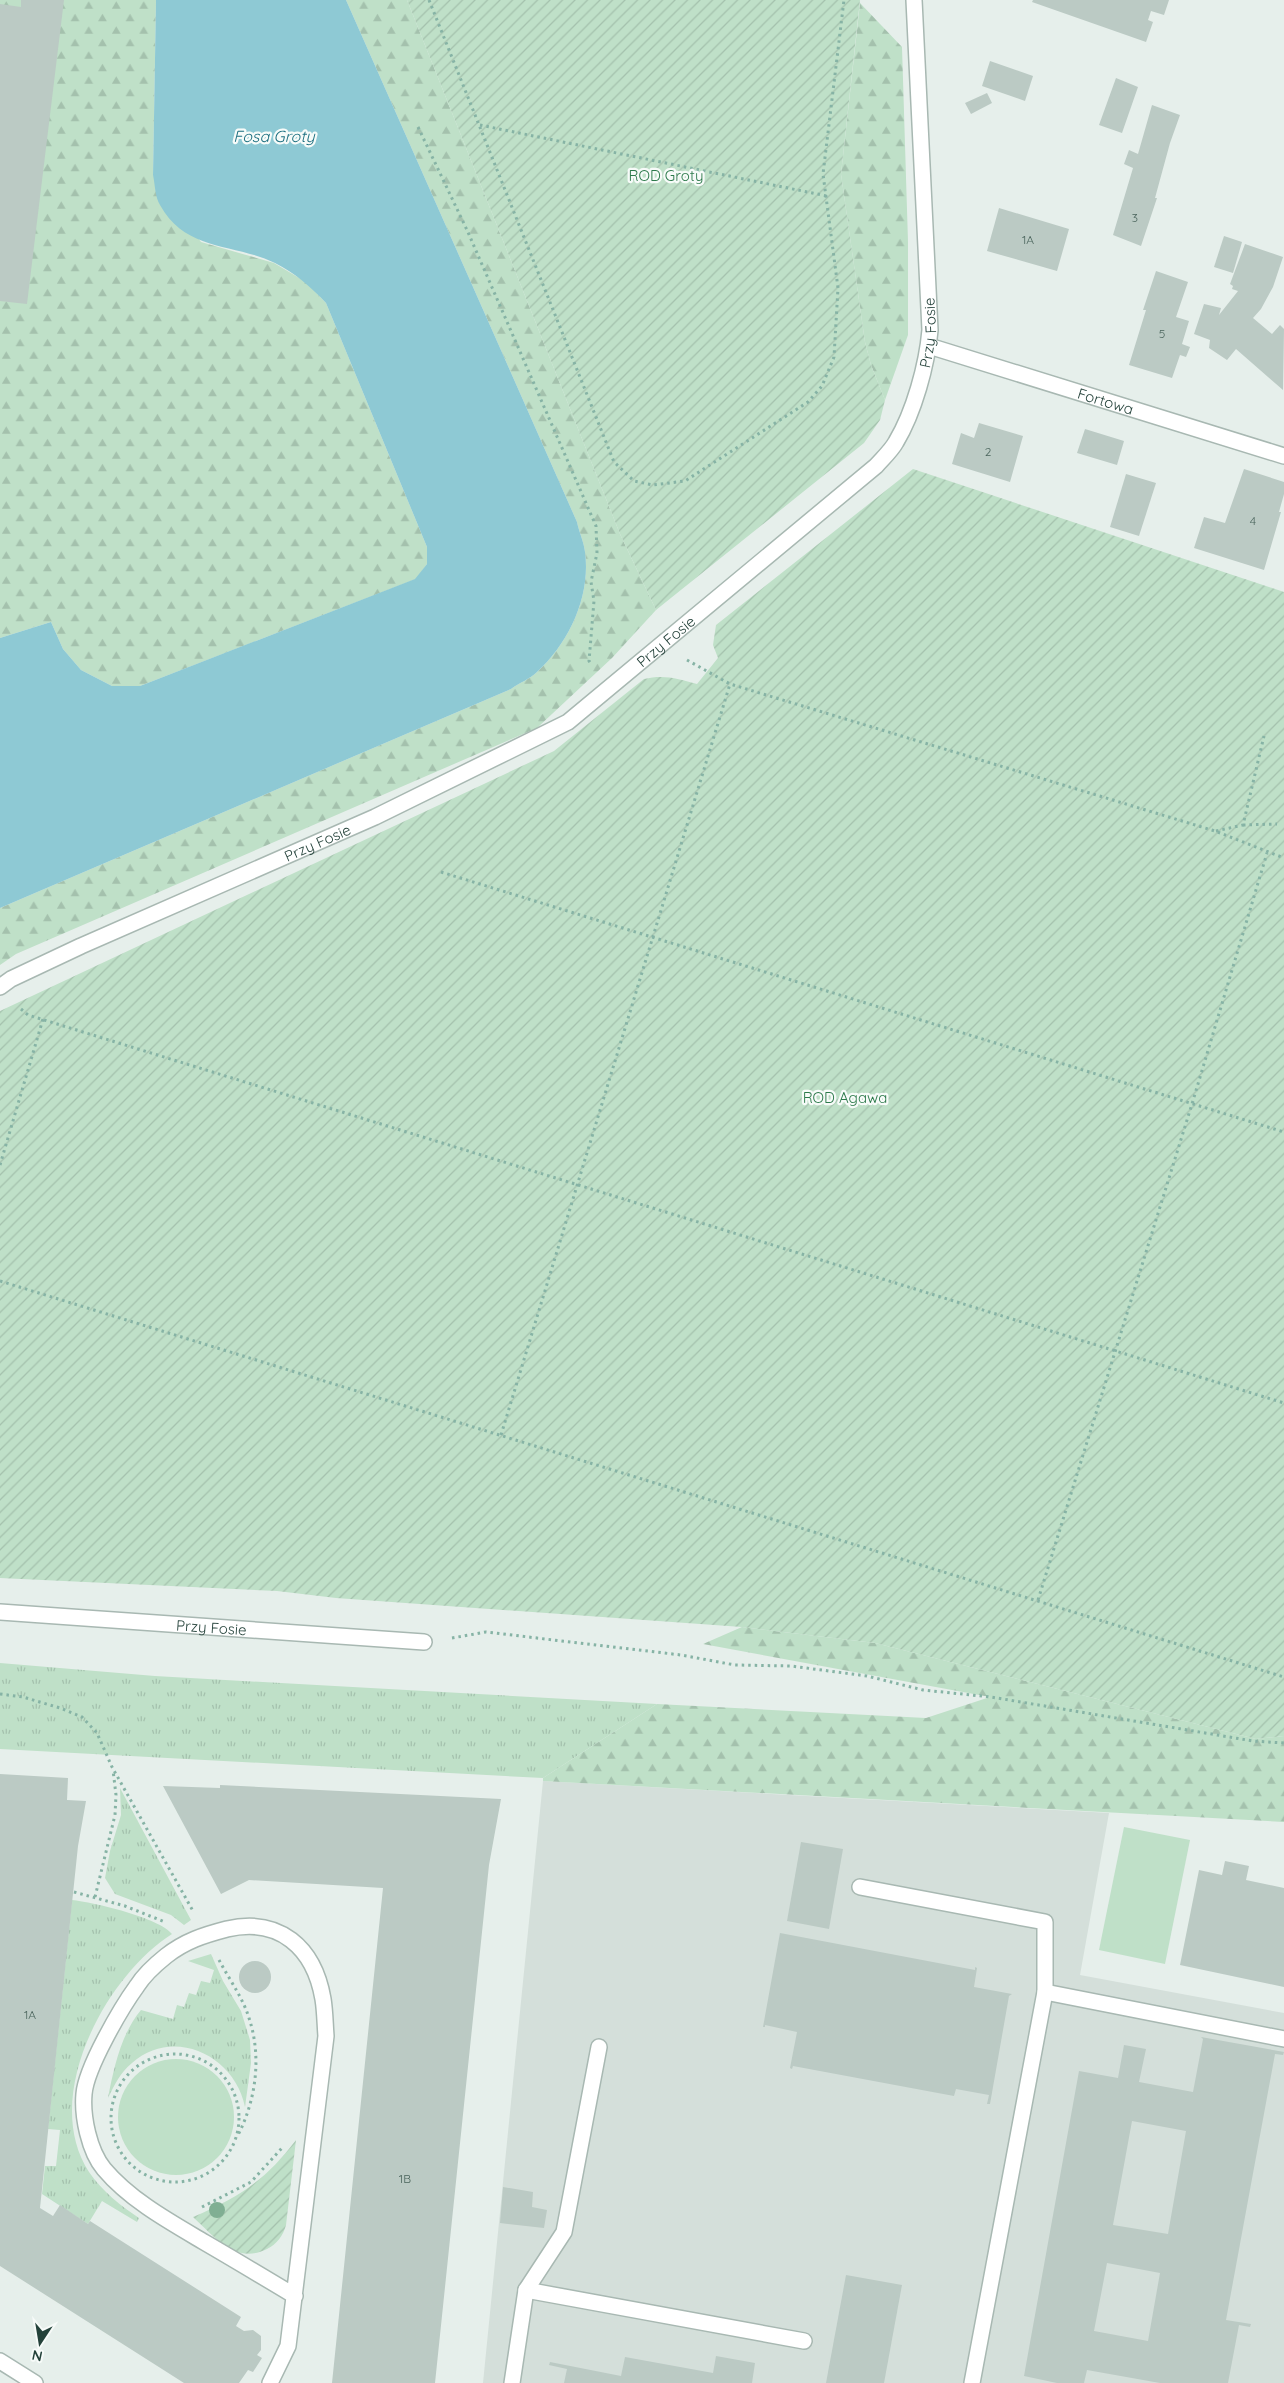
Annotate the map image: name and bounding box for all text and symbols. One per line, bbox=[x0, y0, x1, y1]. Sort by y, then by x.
water label: Fosa Groty bbox=[233, 126, 316, 146]
park label: ROD Groty bbox=[629, 166, 703, 185]
house number: 3 bbox=[1132, 210, 1138, 225]
house number: 1A bbox=[1022, 232, 1034, 247]
street label: Przy Fosie bbox=[915, 297, 940, 370]
house number: 5 bbox=[1159, 326, 1165, 341]
street label: Fortowa bbox=[1075, 383, 1136, 418]
house number: 2 bbox=[985, 444, 992, 459]
house number: 4 bbox=[1250, 513, 1256, 528]
street label: Przy Fosie bbox=[632, 611, 699, 671]
street label: Przy Fosie bbox=[281, 819, 353, 865]
park label: ROD Agawa bbox=[803, 1088, 887, 1107]
street label: Przy Fosie bbox=[176, 1615, 247, 1639]
house number: 1A bbox=[24, 2007, 36, 2022]
house number: 1B bbox=[399, 2171, 411, 2186]
north arrow bbox=[15, 2318, 65, 2368]
text: N bbox=[30, 2346, 44, 2366]

